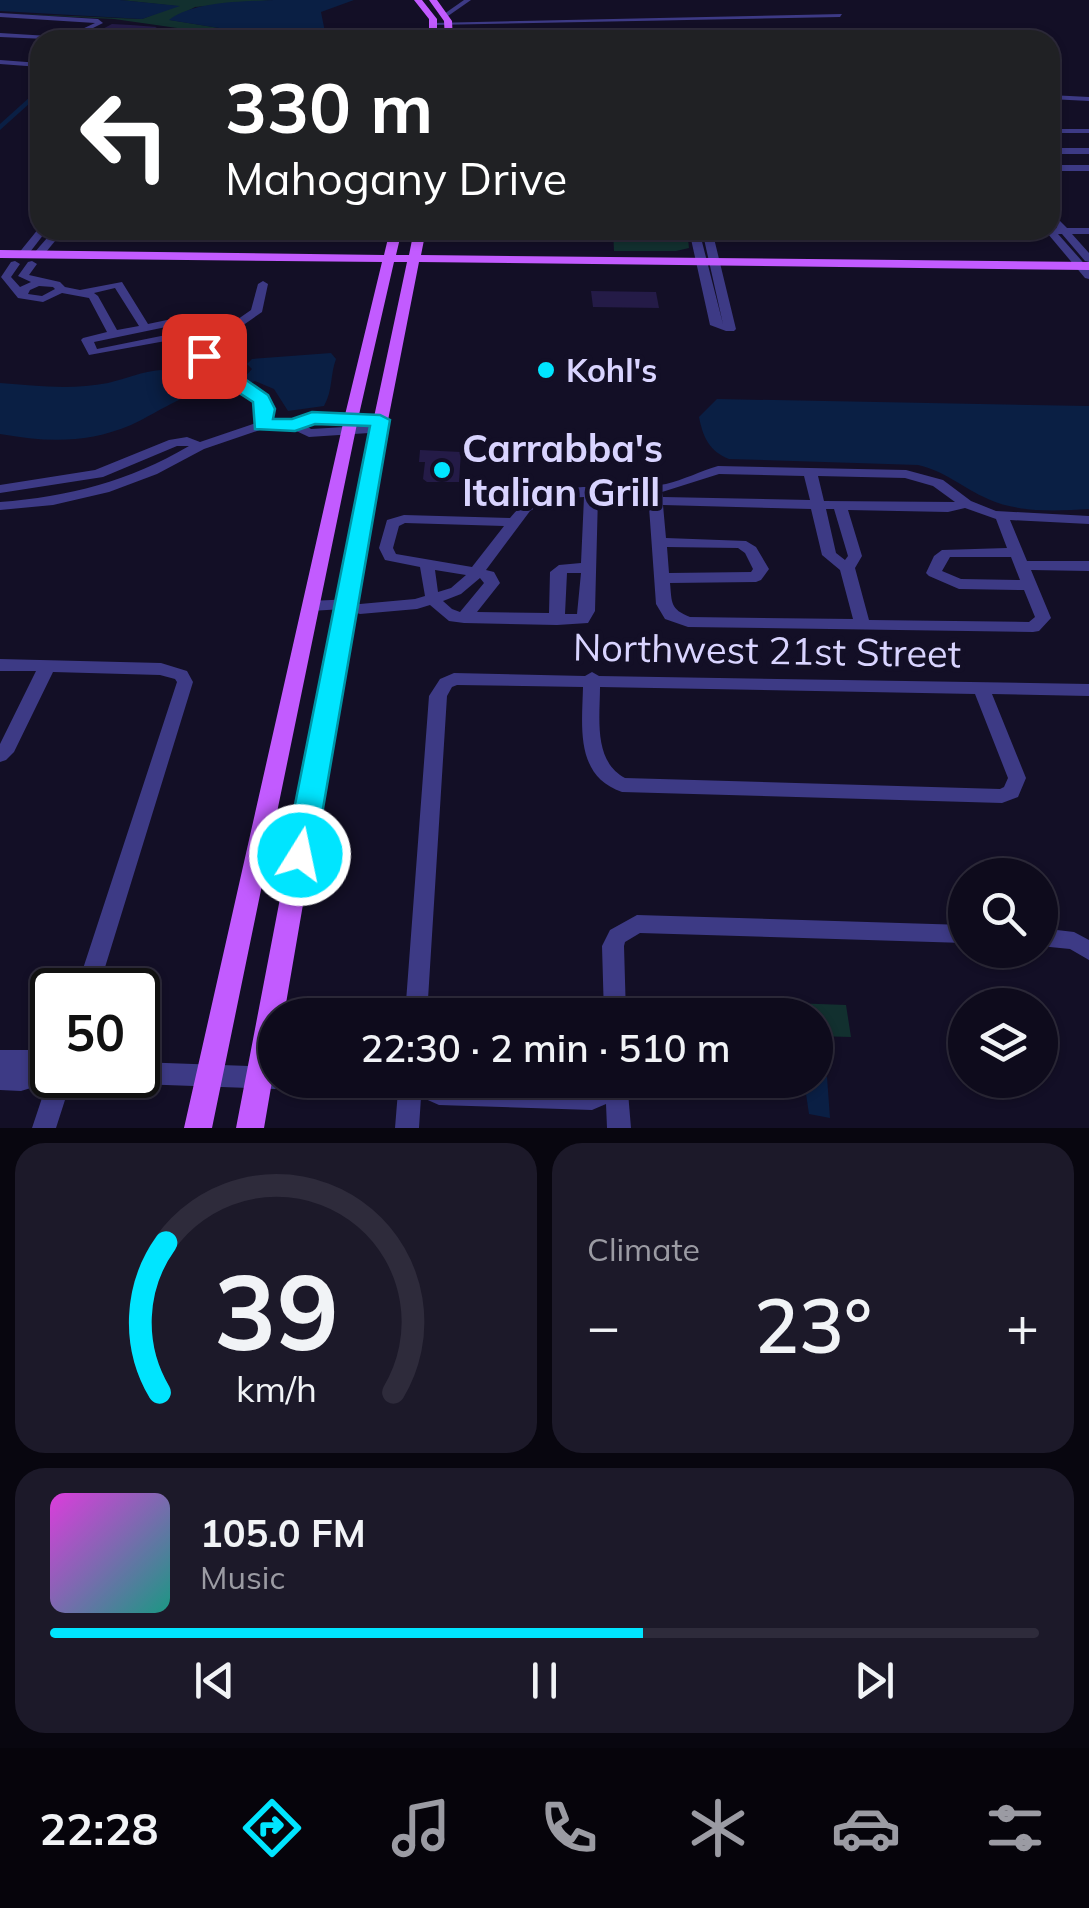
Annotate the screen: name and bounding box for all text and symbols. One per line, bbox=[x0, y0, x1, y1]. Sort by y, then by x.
text: 330 m bbox=[225, 63, 433, 151]
icon: left bbox=[60, 70, 190, 200]
text: Mahogany Drive bbox=[225, 150, 567, 206]
pin bbox=[162, 314, 247, 399]
icon: arrive bbox=[177, 329, 232, 384]
place label: Kohl's bbox=[566, 350, 657, 390]
marker: Kohl's bbox=[535, 359, 557, 381]
place label: Carrabba's Italian Grill bbox=[462, 424, 663, 516]
marker: Carrabba's Italian Grill bbox=[431, 459, 453, 481]
street label: Northwest 21st Street bbox=[573, 623, 961, 677]
position arrow bbox=[248, 803, 352, 907]
map controls bbox=[948, 858, 1058, 1098]
button: search bbox=[948, 858, 1058, 968]
speed limit sign: 50 bbox=[30, 968, 160, 1098]
button: layers bbox=[948, 988, 1058, 1098]
text: 22:30 · 2 min · 510 m bbox=[360, 1024, 731, 1072]
text: Climate bbox=[587, 1229, 700, 1269]
text: 39 bbox=[214, 1245, 338, 1376]
text: 23° bbox=[754, 1278, 872, 1372]
text: − bbox=[587, 1291, 620, 1360]
text: + bbox=[1006, 1291, 1039, 1360]
text: km/h bbox=[236, 1366, 316, 1411]
text: 105.0 FM bbox=[200, 1509, 366, 1557]
text: Music bbox=[200, 1557, 285, 1597]
icon: previous bbox=[187, 1653, 242, 1708]
icon: pause bbox=[517, 1653, 572, 1708]
icon: next bbox=[847, 1653, 902, 1708]
icon: directions bbox=[237, 1793, 307, 1863]
icon: music bbox=[386, 1793, 456, 1863]
icon: phone bbox=[534, 1793, 604, 1863]
icon: climate bbox=[683, 1793, 753, 1863]
icon: car bbox=[831, 1793, 901, 1863]
icon: filters bbox=[980, 1793, 1050, 1863]
text: 22:28 bbox=[39, 1800, 158, 1856]

